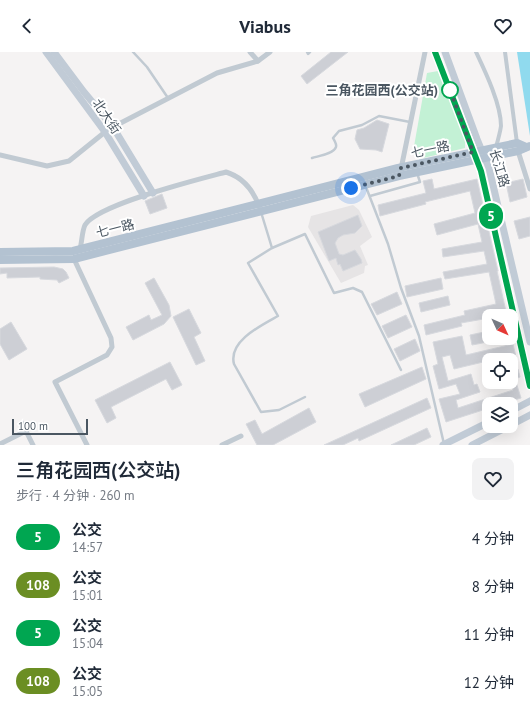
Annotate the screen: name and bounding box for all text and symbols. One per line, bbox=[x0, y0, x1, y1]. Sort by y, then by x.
icon: back bbox=[16, 15, 38, 37]
text: Viabus bbox=[239, 15, 291, 38]
icon: heart bbox=[492, 15, 514, 37]
marker: 三角花园西(公交站) bbox=[441, 81, 459, 99]
place label: 三角花园西(公交站) bbox=[325, 82, 438, 99]
street label: 北大街 bbox=[89, 95, 125, 137]
street label: 七一路 bbox=[409, 137, 451, 162]
street label: 长江路 bbox=[486, 147, 513, 189]
your location bbox=[341, 178, 361, 198]
line badge: 5 bbox=[478, 203, 504, 229]
text: 5 bbox=[487, 207, 495, 225]
street label: 七一路 bbox=[94, 216, 136, 241]
north arrow bbox=[482, 309, 518, 345]
map controls bbox=[482, 309, 518, 433]
button: locate bbox=[482, 353, 518, 389]
button: layers bbox=[482, 397, 518, 433]
scale bar bbox=[12, 417, 88, 436]
text: 100 m bbox=[18, 419, 48, 433]
text: 三角花园西(公交站) bbox=[16, 458, 180, 482]
button: heart bbox=[472, 458, 514, 500]
text: 步行 · 4 分钟 · 260 m bbox=[16, 487, 135, 504]
text: 公交 bbox=[72, 520, 102, 539]
text: 5 bbox=[34, 528, 42, 546]
text: 4 分钟 bbox=[472, 529, 514, 548]
text: 14:57 bbox=[72, 539, 103, 556]
text: 公交 bbox=[72, 568, 102, 587]
text: 108 bbox=[26, 576, 50, 594]
text: 8 分钟 bbox=[472, 577, 514, 596]
text: 15:01 bbox=[72, 587, 103, 604]
text: 公交 bbox=[72, 616, 102, 635]
text: 5 bbox=[34, 624, 42, 642]
text: 11 分钟 bbox=[464, 625, 514, 644]
text: 15:04 bbox=[72, 635, 103, 652]
text: 公交 bbox=[72, 664, 102, 683]
text: 108 bbox=[26, 672, 50, 690]
text: 12 分钟 bbox=[464, 673, 514, 692]
text: 15:05 bbox=[72, 683, 103, 700]

